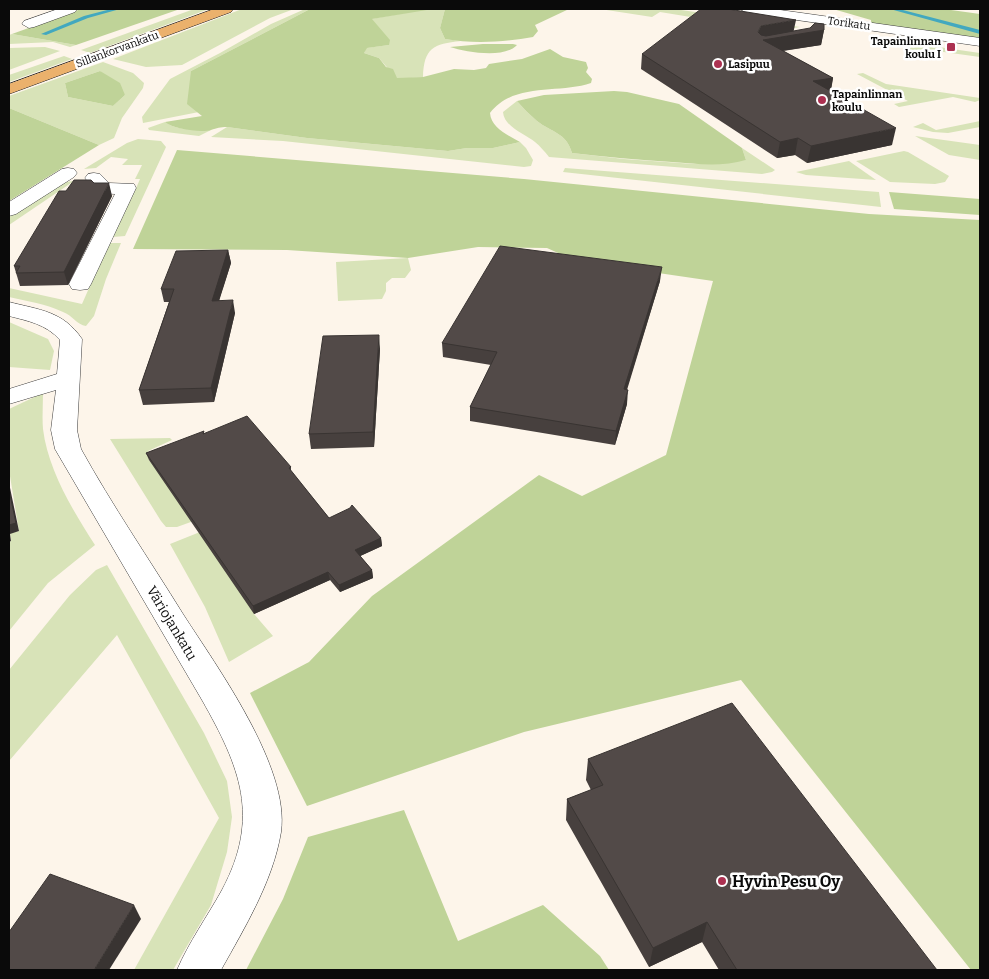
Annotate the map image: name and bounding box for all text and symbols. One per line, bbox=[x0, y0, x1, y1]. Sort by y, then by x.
street label: Torikatu bbox=[827, 14, 871, 33]
street label: Sillankorvankatu bbox=[74, 28, 160, 70]
place label: Tapainlinnan koulu I bbox=[871, 35, 941, 61]
marker: Tapainlinnan koulu I bbox=[945, 41, 957, 53]
marker: Lasipuu bbox=[712, 58, 724, 70]
place label: Lasipuu bbox=[728, 58, 770, 71]
place label: Tapainlinnan koulu bbox=[832, 88, 902, 114]
marker: Tapainlinnan koulu bbox=[816, 94, 828, 106]
street label: Väriojankatu bbox=[143, 583, 201, 664]
place label: Hyvin Pesu Oy bbox=[732, 872, 840, 891]
marker: Hyvin Pesu Oy bbox=[716, 875, 728, 887]

